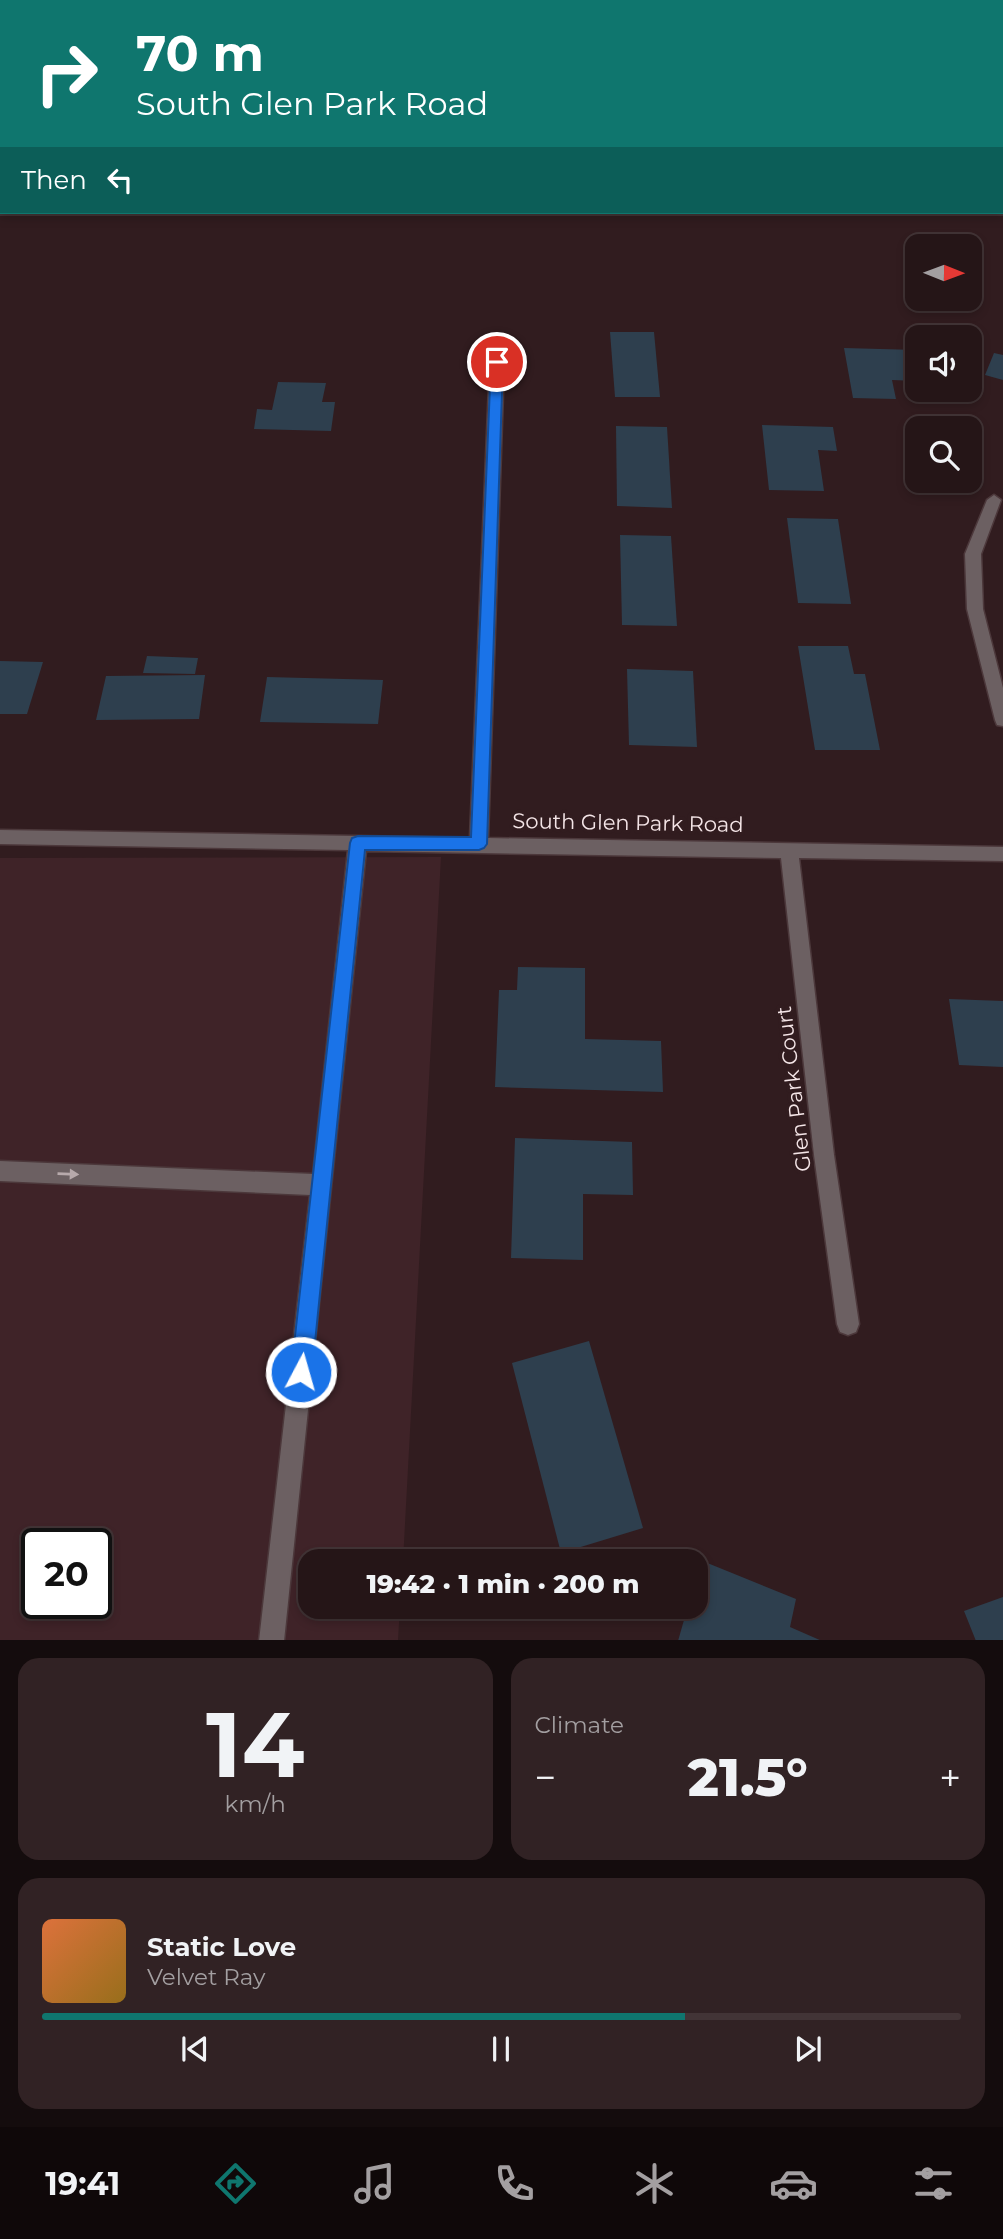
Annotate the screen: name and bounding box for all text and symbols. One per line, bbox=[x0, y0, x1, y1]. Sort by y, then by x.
text: 70 m bbox=[136, 24, 264, 83]
icon: right bbox=[21, 28, 112, 119]
text: South Glen Park Road bbox=[136, 84, 488, 123]
icon: left bbox=[101, 161, 139, 199]
text: Then bbox=[21, 164, 87, 196]
north arrow bbox=[905, 234, 982, 312]
map controls bbox=[905, 234, 982, 493]
button: sound bbox=[905, 325, 982, 402]
pin bbox=[467, 332, 527, 392]
icon: arrive bbox=[478, 343, 516, 381]
button: search bbox=[905, 416, 982, 493]
street label: South Glen Park Road bbox=[512, 808, 744, 837]
street label: Glen Park Court bbox=[771, 1005, 816, 1173]
one-way arrow bbox=[57, 1168, 79, 1179]
position arrow bbox=[264, 1335, 338, 1409]
speed limit sign: 20 bbox=[21, 1528, 112, 1619]
text: 19:42 · 1 min · 200 m bbox=[366, 1568, 640, 1600]
text: 14 bbox=[206, 1689, 304, 1800]
text: Climate bbox=[535, 1711, 624, 1739]
text: 21.5° bbox=[688, 1746, 808, 1809]
text: − bbox=[535, 1754, 556, 1801]
text: + bbox=[939, 1754, 961, 1801]
text: km/h bbox=[225, 1790, 286, 1818]
text: Static Love bbox=[147, 1931, 296, 1963]
text: Velvet Ray bbox=[147, 1963, 265, 1991]
icon: previous bbox=[176, 2030, 214, 2068]
icon: pause bbox=[482, 2030, 520, 2068]
icon: next bbox=[789, 2030, 827, 2068]
icon: directions bbox=[211, 2159, 260, 2208]
icon: music bbox=[350, 2159, 399, 2208]
icon: phone bbox=[490, 2159, 539, 2208]
icon: climate bbox=[630, 2159, 679, 2208]
icon: car bbox=[769, 2159, 818, 2208]
icon: filters bbox=[909, 2159, 958, 2208]
text: 19:41 bbox=[45, 2164, 120, 2203]

